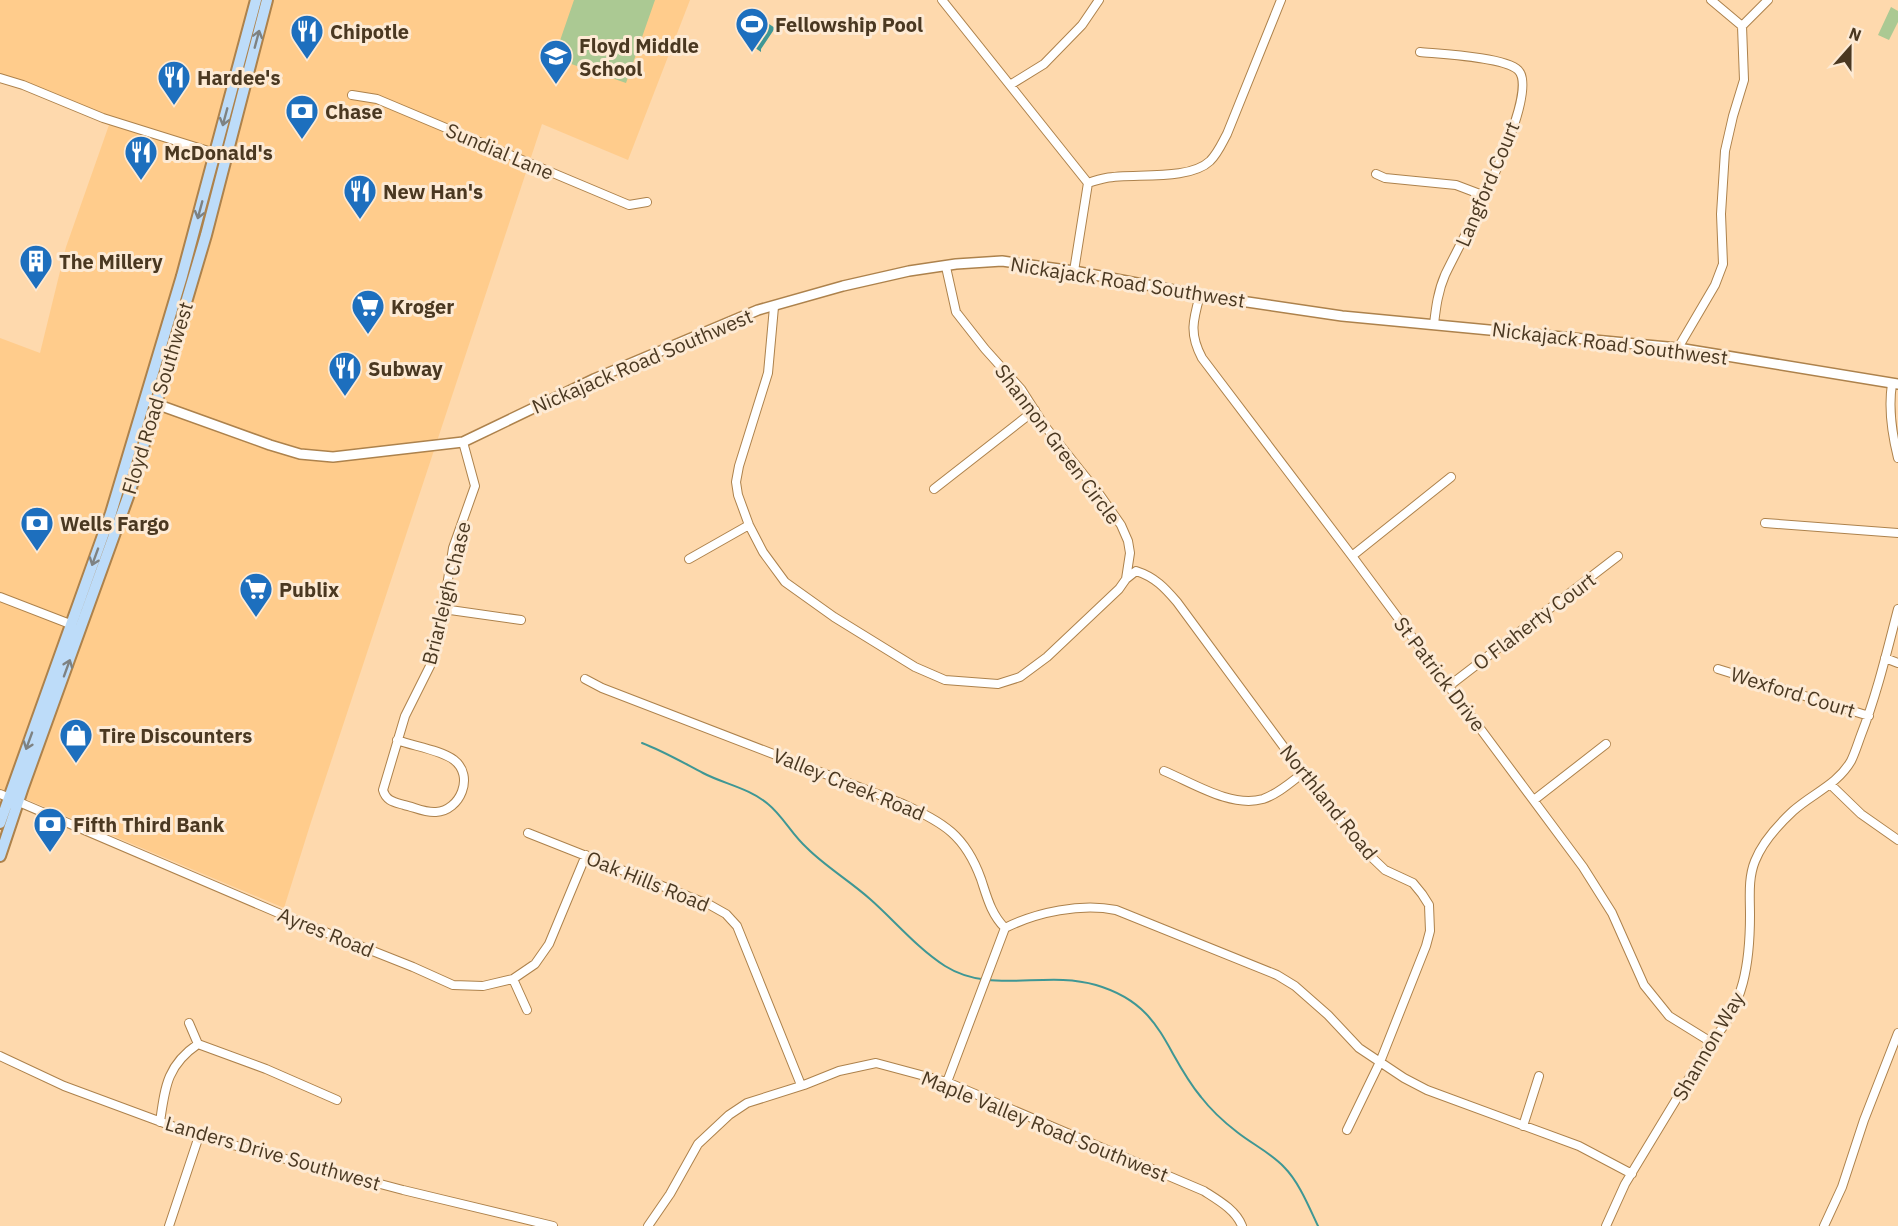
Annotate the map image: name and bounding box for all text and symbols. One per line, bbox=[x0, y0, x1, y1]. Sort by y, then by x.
sports icon: Fellowship Pool bbox=[734, 6, 770, 53]
place label: Fellowship Pool bbox=[775, 11, 923, 38]
restaurant icon: Chipotle bbox=[289, 13, 325, 60]
place label: Chipotle bbox=[330, 18, 409, 45]
north arrow bbox=[1820, 18, 1880, 78]
text: N bbox=[1846, 23, 1864, 45]
one-way arrow bbox=[252, 30, 263, 49]
place label: Floyd Middle School bbox=[579, 32, 699, 82]
school or university icon: Floyd Middle School bbox=[538, 38, 574, 85]
restaurant icon: Hardee's bbox=[156, 59, 192, 106]
place label: Hardee's bbox=[197, 64, 281, 91]
bank icon: Chase bbox=[284, 93, 320, 140]
place label: Chase bbox=[325, 98, 383, 125]
one-way arrow bbox=[219, 108, 231, 127]
street label: Sundial Lane bbox=[442, 116, 558, 186]
street label: Langford Court bbox=[1449, 117, 1525, 251]
restaurant icon: McDonald's bbox=[123, 134, 159, 181]
place label: McDonald's bbox=[164, 139, 273, 166]
restaurant icon: New Han's bbox=[342, 173, 378, 220]
place label: New Han's bbox=[383, 178, 483, 205]
one-way arrow bbox=[194, 200, 205, 219]
building icon: The Millery bbox=[18, 243, 54, 290]
place label: The Millery bbox=[59, 248, 163, 275]
street label: Nickajack Road Southwest bbox=[1009, 250, 1247, 314]
supermarket icon: Kroger bbox=[350, 288, 386, 335]
place label: Kroger bbox=[391, 293, 454, 320]
street label: Floyd Road Southwest bbox=[115, 298, 199, 498]
street label: Nickajack Road Southwest bbox=[527, 302, 757, 420]
street label: Nickajack Road Southwest bbox=[1491, 315, 1729, 371]
restaurant icon: Subway bbox=[327, 350, 363, 397]
place label: Subway bbox=[368, 355, 443, 382]
street label: Shannon Green Circle bbox=[989, 358, 1127, 530]
bank icon: Wells Fargo bbox=[19, 505, 55, 552]
place label: Wells Fargo bbox=[60, 510, 169, 537]
street label: Briarleigh Chase bbox=[415, 519, 477, 667]
one-way arrow bbox=[89, 547, 100, 566]
street label: O Flaherty Court bbox=[1467, 566, 1601, 676]
supermarket icon: Publix bbox=[238, 571, 274, 618]
place label: Publix bbox=[279, 576, 339, 603]
street label: St Patrick Drive bbox=[1388, 611, 1492, 737]
one-way arrow bbox=[62, 659, 73, 677]
street label: Wexford Court bbox=[1727, 660, 1859, 724]
shop icon: Tire Discounters bbox=[58, 717, 94, 764]
place label: Tire Discounters bbox=[99, 722, 252, 749]
one-way arrow bbox=[22, 731, 33, 750]
street label: Northland Road bbox=[1274, 739, 1384, 865]
street label: Valley Creek Road bbox=[769, 741, 929, 827]
bank icon: Fifth Third Bank bbox=[32, 806, 68, 853]
place label: Fifth Third Bank bbox=[73, 811, 225, 838]
street label: Oak Hills Road bbox=[582, 844, 714, 918]
street label: Ayres Road bbox=[274, 901, 378, 963]
street label: Shannon Way bbox=[1666, 986, 1750, 1106]
street label: Maple Valley Road Southwest bbox=[917, 1064, 1173, 1188]
street label: Landers Drive Southwest bbox=[162, 1109, 384, 1197]

